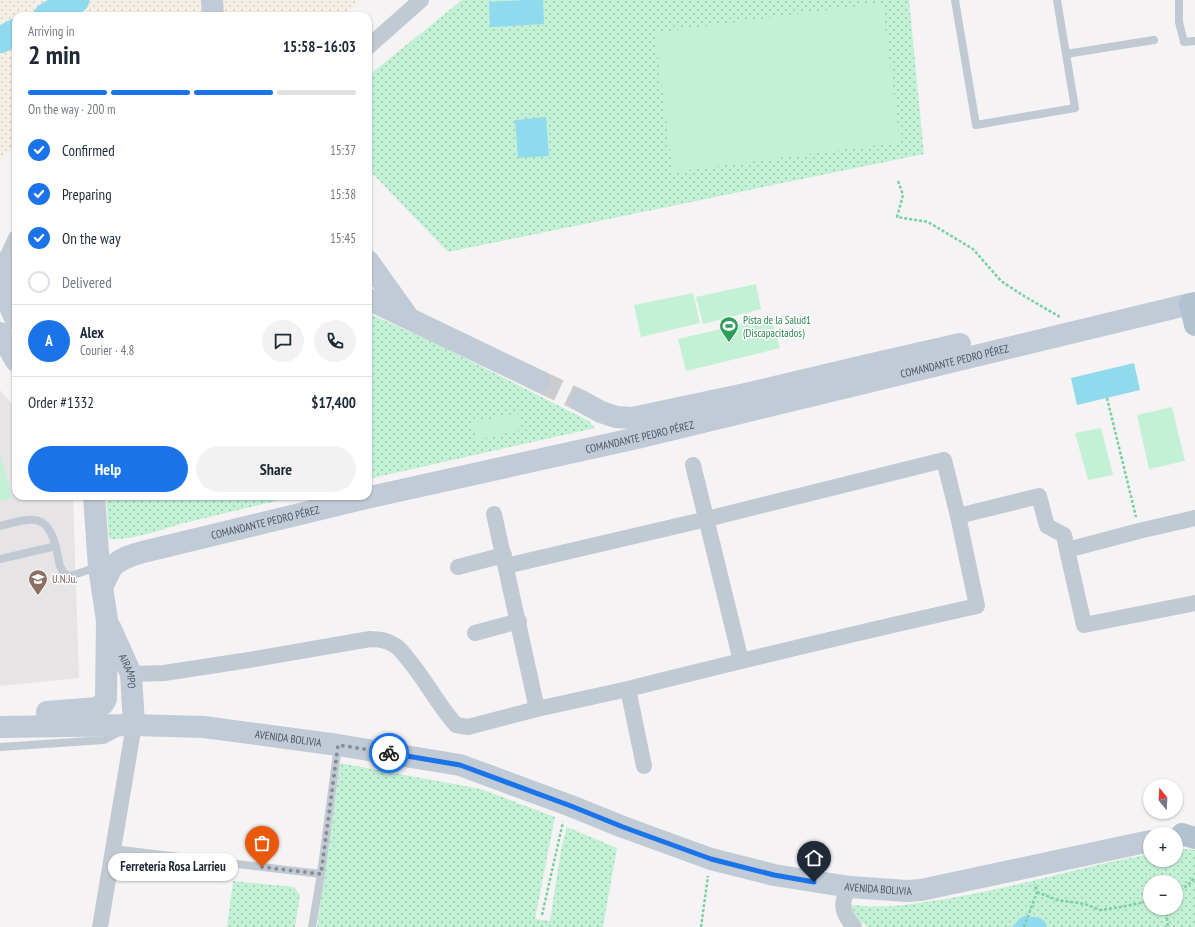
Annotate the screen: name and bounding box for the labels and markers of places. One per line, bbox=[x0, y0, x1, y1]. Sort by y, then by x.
place label: Pista de la Salud1 (Discapacitados) bbox=[743, 313, 811, 340]
sports icon: Pista de la Salud1 (Discapacitados) bbox=[718, 315, 740, 343]
school or university icon: U.N.Ju. bbox=[27, 568, 49, 596]
place label: U.N.Ju. bbox=[52, 572, 77, 586]
pin bbox=[245, 826, 279, 867]
pin bbox=[797, 841, 831, 882]
callout: Ferretería Rosa Larrieu bbox=[108, 853, 238, 881]

